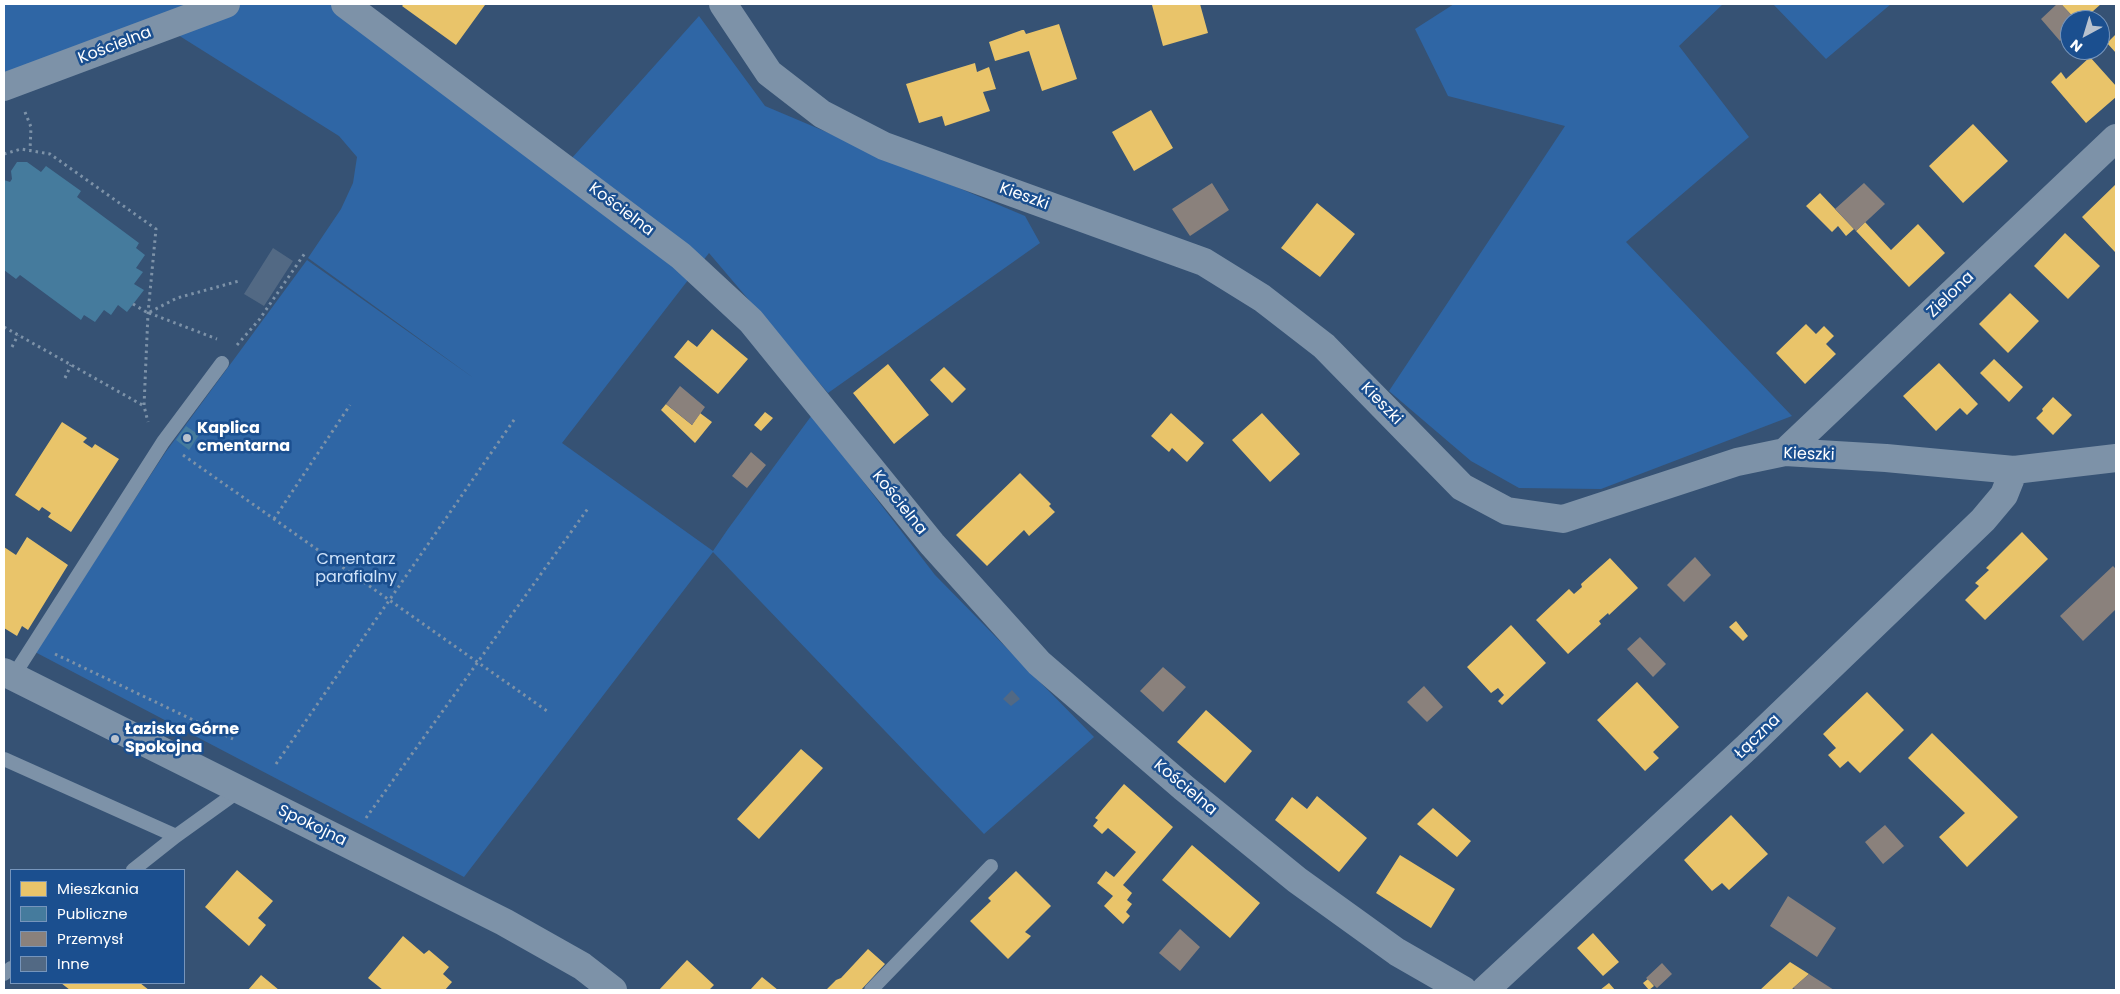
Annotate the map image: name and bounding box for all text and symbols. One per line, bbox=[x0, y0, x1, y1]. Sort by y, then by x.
north arrow bbox=[2060, 10, 2110, 60]
street label: Kościelna bbox=[76, 23, 154, 69]
text: N bbox=[2066, 35, 2087, 57]
street label: Kościelna bbox=[585, 179, 657, 241]
street label: Kieszki bbox=[997, 179, 1051, 215]
street label: Zielona bbox=[1924, 268, 1978, 322]
street label: Kieszki bbox=[1356, 379, 1406, 429]
place label: Kaplica cmentarna bbox=[197, 419, 290, 457]
marker: Kaplica cmentarna bbox=[181, 432, 193, 444]
street label: Kieszki bbox=[1783, 445, 1835, 465]
street label: Kościelna bbox=[867, 467, 931, 539]
park label: Cmentarz parafialny bbox=[315, 550, 397, 588]
street label: Łączna bbox=[1731, 711, 1785, 763]
place label: Łaziska Górne Spokojna bbox=[125, 720, 239, 758]
marker: Łaziska Górne Spokojna bbox=[109, 733, 121, 745]
street label: Kościelna bbox=[1149, 756, 1221, 820]
street label: Spokojna bbox=[275, 801, 349, 851]
legend bbox=[10, 869, 185, 984]
text: Mieszkania bbox=[57, 878, 139, 899]
text: Publiczne bbox=[57, 903, 128, 924]
text: Przemysł bbox=[57, 928, 123, 949]
text: Inne bbox=[57, 953, 89, 974]

